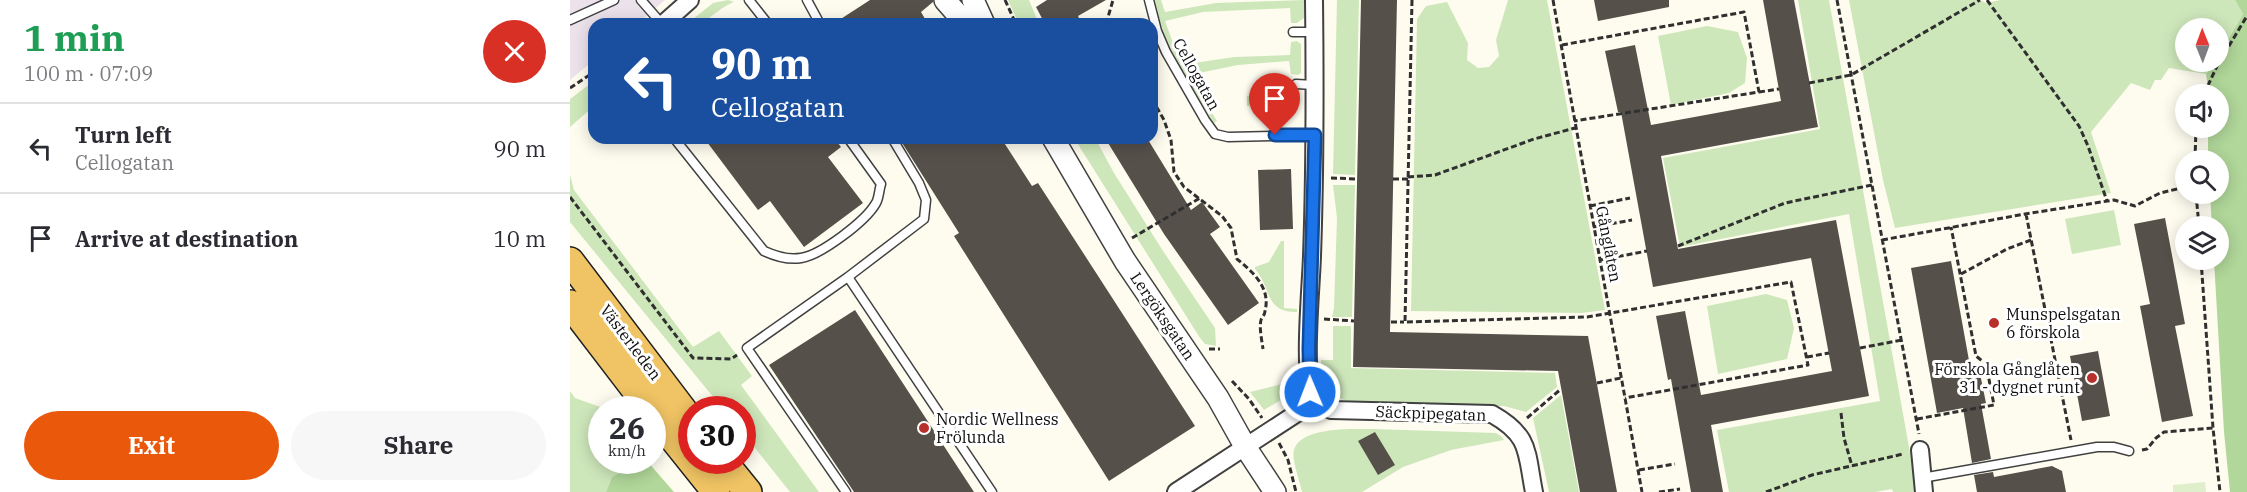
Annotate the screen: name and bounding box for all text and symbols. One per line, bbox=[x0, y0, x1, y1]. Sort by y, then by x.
text: 1 min bbox=[24, 14, 125, 61]
north arrow bbox=[2175, 18, 2229, 72]
map controls bbox=[2175, 18, 2229, 270]
button: close bbox=[483, 20, 546, 83]
street label: Cellogatan bbox=[1169, 34, 1225, 114]
text: 90 m bbox=[711, 36, 812, 91]
icon: left bbox=[612, 42, 690, 120]
text: 100 m · 07:09 bbox=[24, 60, 153, 87]
pin bbox=[1249, 73, 1300, 135]
icon: arrive bbox=[1258, 82, 1291, 115]
button: sound bbox=[2175, 84, 2229, 138]
text: Cellogatan bbox=[711, 89, 845, 124]
text: Turn left bbox=[75, 120, 171, 149]
icon: left bbox=[24, 132, 57, 165]
text: 90 m bbox=[494, 134, 546, 163]
text: Cellogatan bbox=[75, 149, 174, 176]
button: search bbox=[2175, 150, 2229, 204]
street label: Gånglåten bbox=[1592, 204, 1626, 284]
button: layers bbox=[2175, 216, 2229, 270]
icon: arrive bbox=[24, 222, 57, 255]
text: Arrive at destination bbox=[75, 224, 298, 253]
text: 10 m bbox=[494, 224, 546, 253]
street label: Lergöksgatan bbox=[1126, 268, 1200, 364]
street label: Västerleden bbox=[596, 300, 666, 384]
place label: Munspelsgatan 6 förskola bbox=[2006, 304, 2121, 342]
marker: Munspelsgatan 6 förskola bbox=[1987, 316, 2001, 330]
place label: Förskola Gånglåten 31 - dygnet runt bbox=[1934, 359, 2080, 397]
position arrow bbox=[1278, 360, 1342, 424]
marker: Förskola Gånglåten 31 - dygnet runt bbox=[2085, 371, 2099, 385]
speed limit sign: 30 bbox=[678, 396, 756, 474]
street label: Säckpipegatan bbox=[1375, 401, 1487, 425]
text: 26 bbox=[609, 408, 645, 447]
place label: Nordic Wellness Frölunda bbox=[936, 409, 1058, 447]
button: Exit bbox=[24, 411, 279, 480]
button: Share bbox=[291, 411, 546, 480]
marker: Nordic Wellness Frölunda bbox=[917, 421, 931, 435]
text: km/h bbox=[608, 441, 646, 460]

